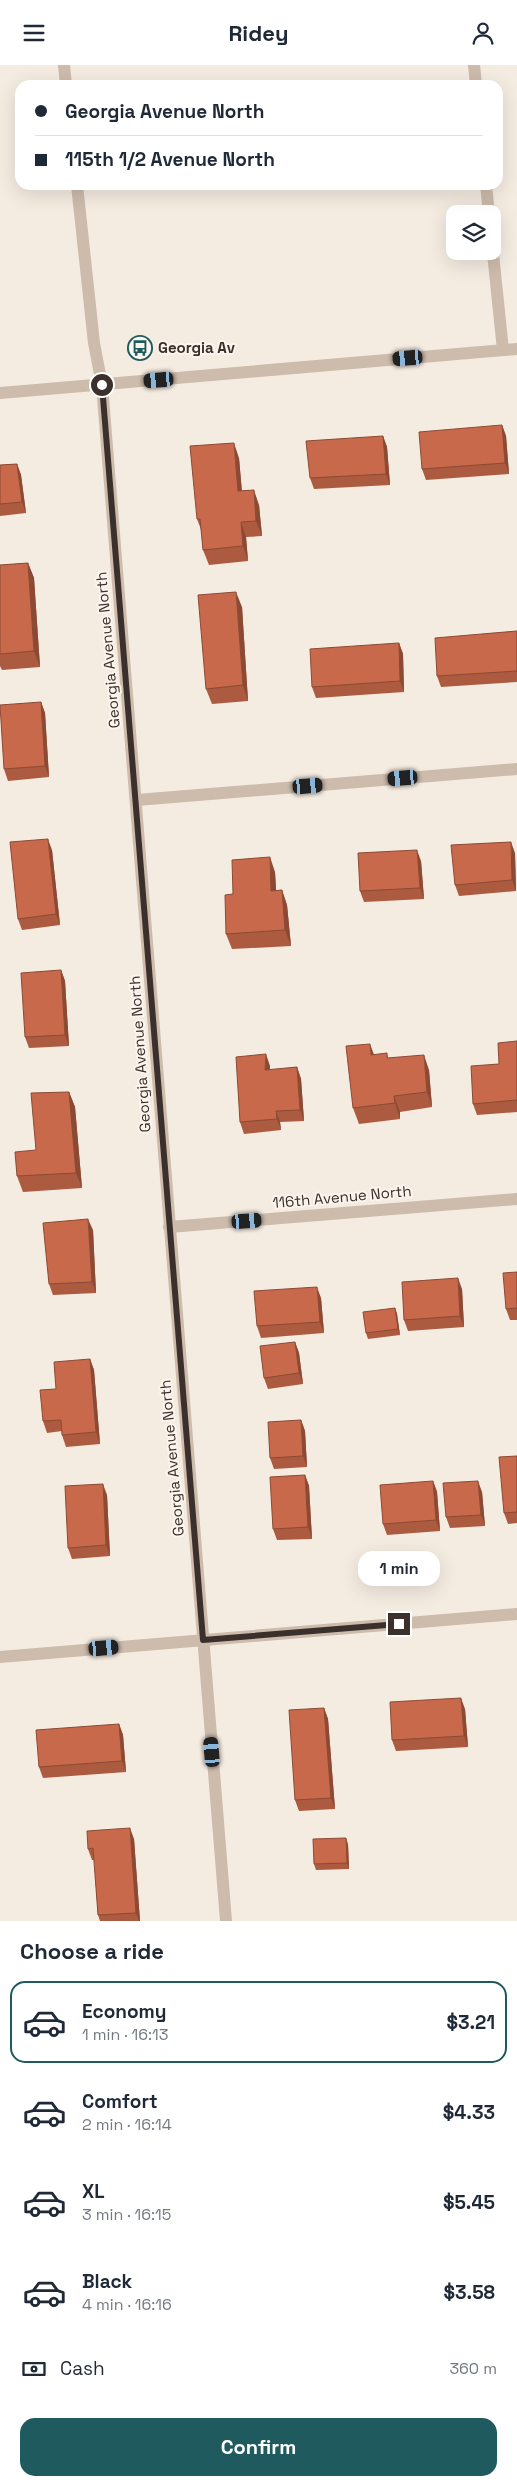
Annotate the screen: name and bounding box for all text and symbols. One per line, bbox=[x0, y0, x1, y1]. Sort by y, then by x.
icon: menu bbox=[20, 19, 48, 47]
text: Ridey bbox=[228, 19, 289, 47]
icon: person bbox=[469, 19, 497, 47]
text: Georgia Avenue North bbox=[65, 99, 264, 124]
text: 115th 1/2 Avenue North bbox=[65, 147, 275, 172]
map controls bbox=[446, 205, 501, 260]
button: layers bbox=[446, 205, 501, 260]
bus stop icon: Georgia Av bbox=[127, 335, 153, 361]
place label: Georgia Av bbox=[158, 338, 235, 357]
car bbox=[392, 349, 423, 367]
car bbox=[143, 371, 174, 389]
route start bbox=[91, 374, 113, 396]
street label: Georgia Avenue North bbox=[91, 571, 124, 729]
car bbox=[387, 769, 418, 787]
car bbox=[292, 777, 323, 795]
street label: Georgia Avenue North bbox=[125, 975, 154, 1133]
street label: 116th Avenue North bbox=[272, 1181, 412, 1212]
car bbox=[231, 1212, 262, 1230]
street label: Georgia Avenue North bbox=[155, 1379, 188, 1537]
callout: 1 min bbox=[358, 1551, 440, 1587]
text: 1 min bbox=[379, 1558, 419, 1579]
route end bbox=[388, 1613, 410, 1635]
car bbox=[88, 1639, 119, 1657]
car bbox=[203, 1736, 220, 1768]
text: Choose a ride bbox=[20, 1937, 164, 1965]
text: Economy bbox=[82, 1999, 166, 2024]
icon: car bbox=[22, 2000, 67, 2045]
text: $3.21 bbox=[446, 2010, 495, 2035]
text: 1 min · 16:13 bbox=[82, 2024, 168, 2045]
text: Comfort bbox=[82, 2089, 158, 2114]
icon: car bbox=[22, 2090, 67, 2135]
text: $4.33 bbox=[443, 2100, 495, 2125]
text: 2 min · 16:14 bbox=[82, 2114, 172, 2135]
text: XL bbox=[82, 2179, 105, 2204]
icon: car bbox=[22, 2180, 67, 2225]
text: $5.45 bbox=[443, 2190, 495, 2215]
text: 3 min · 16:15 bbox=[82, 2204, 171, 2225]
text: Black bbox=[82, 2269, 132, 2294]
icon: car bbox=[22, 2270, 67, 2315]
text: $3.58 bbox=[443, 2280, 495, 2305]
text: 4 min · 16:16 bbox=[82, 2294, 172, 2315]
icon: cash bbox=[20, 2355, 48, 2383]
text: Cash bbox=[60, 2356, 105, 2381]
text: 360 m bbox=[449, 2358, 497, 2379]
button: Confirm bbox=[20, 2418, 497, 2476]

